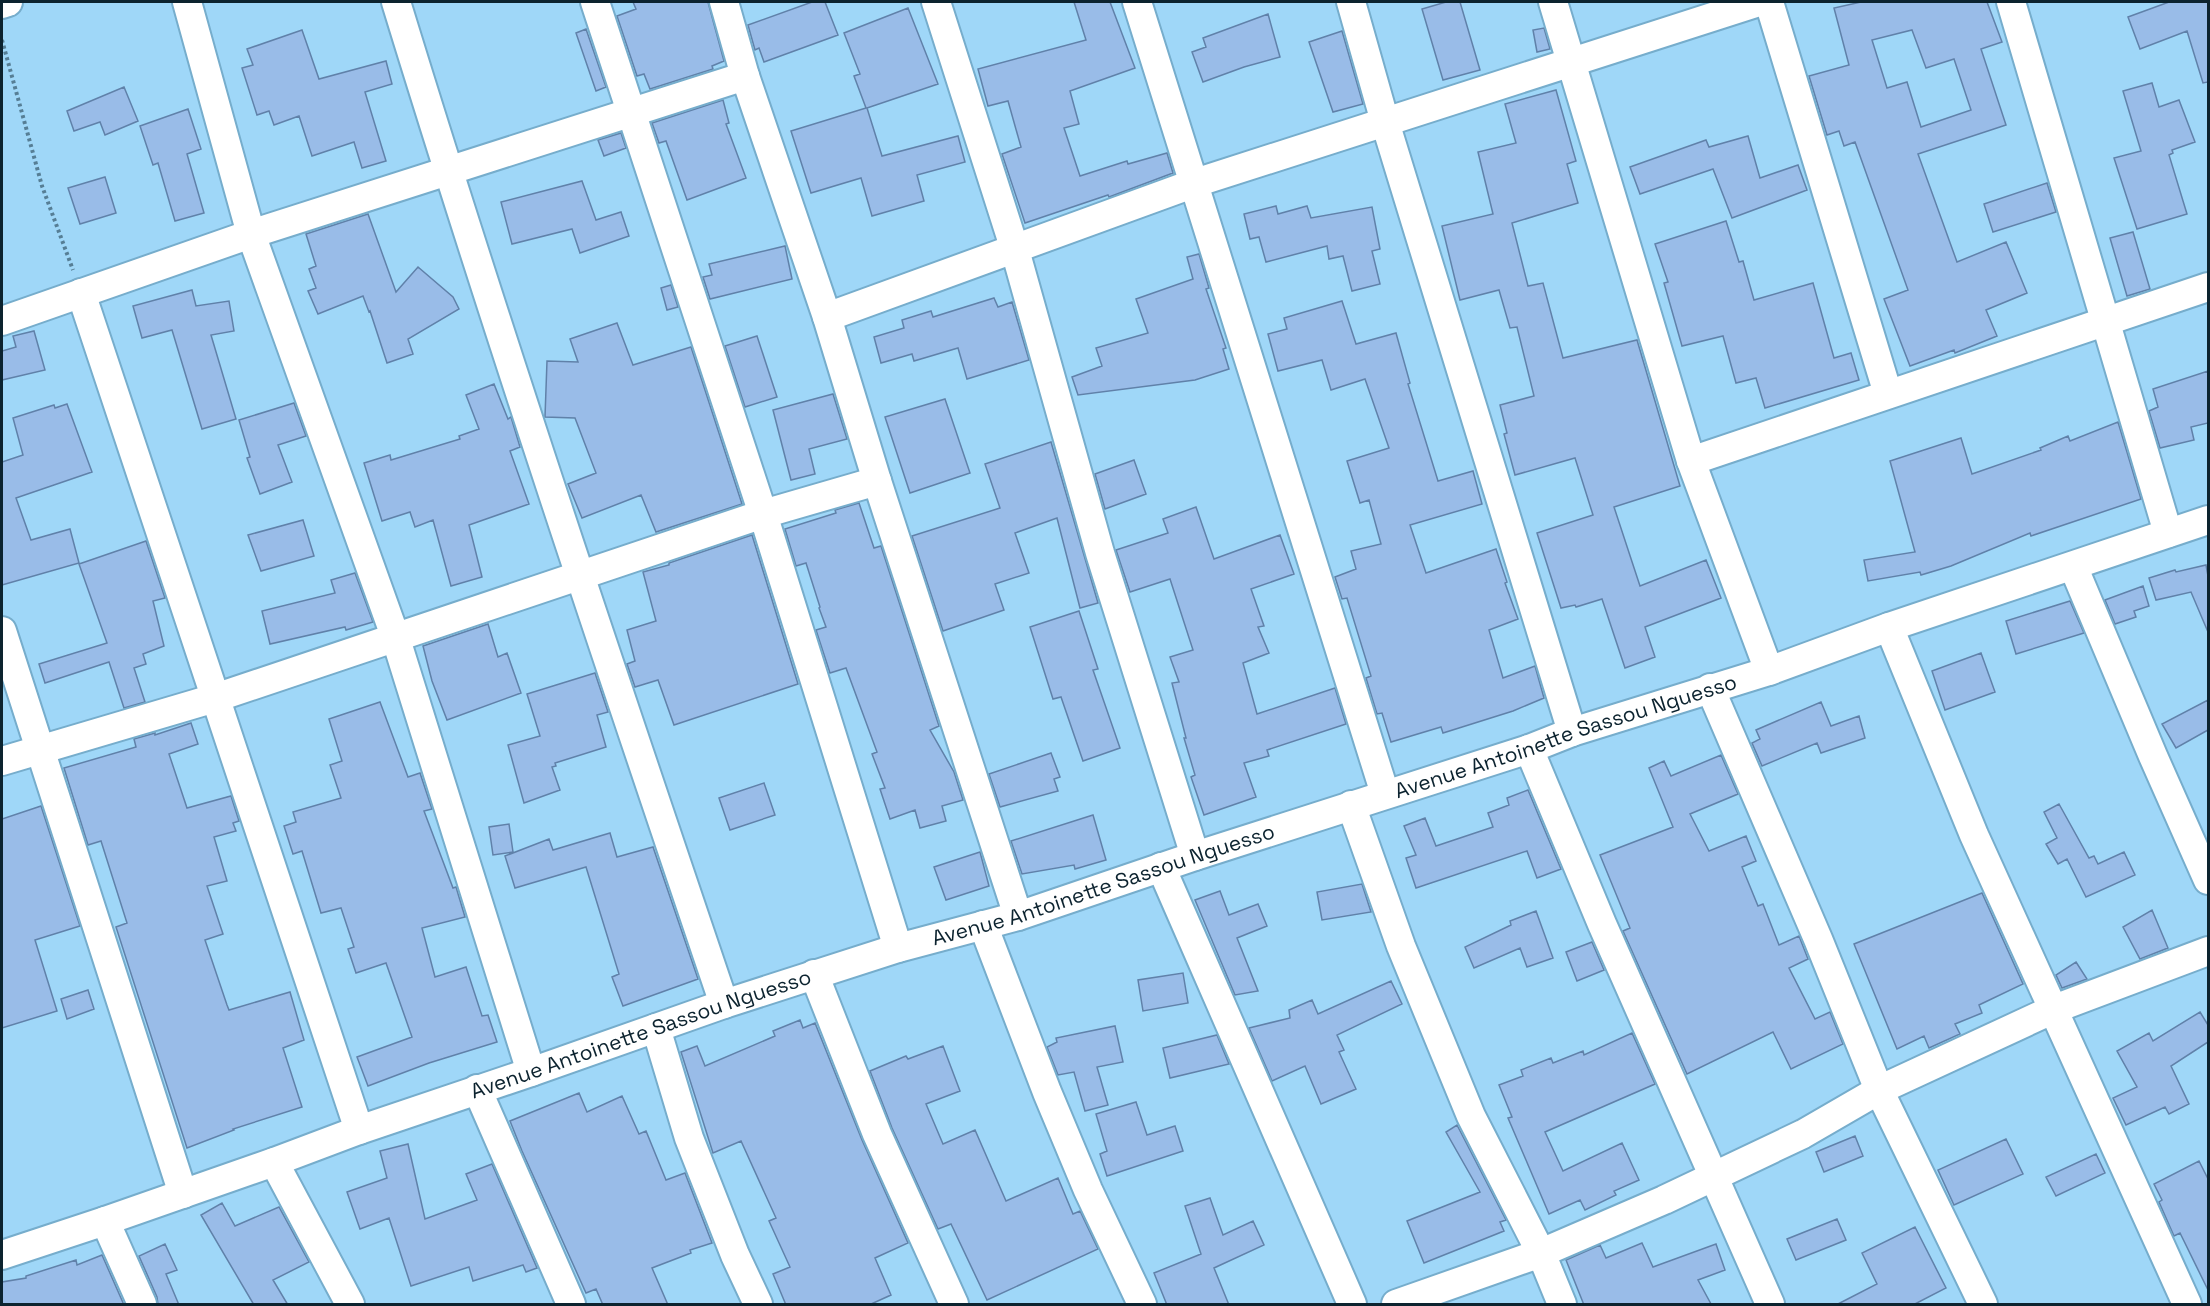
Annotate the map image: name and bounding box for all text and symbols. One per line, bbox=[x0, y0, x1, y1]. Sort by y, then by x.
street label: Avenue Antoinette Sassou Nguesso bbox=[1391, 668, 1740, 804]
street label: Avenue Antoinette Sassou Nguesso bbox=[929, 817, 1278, 951]
street label: Avenue Antoinette Sassou Nguesso bbox=[467, 963, 814, 1104]

